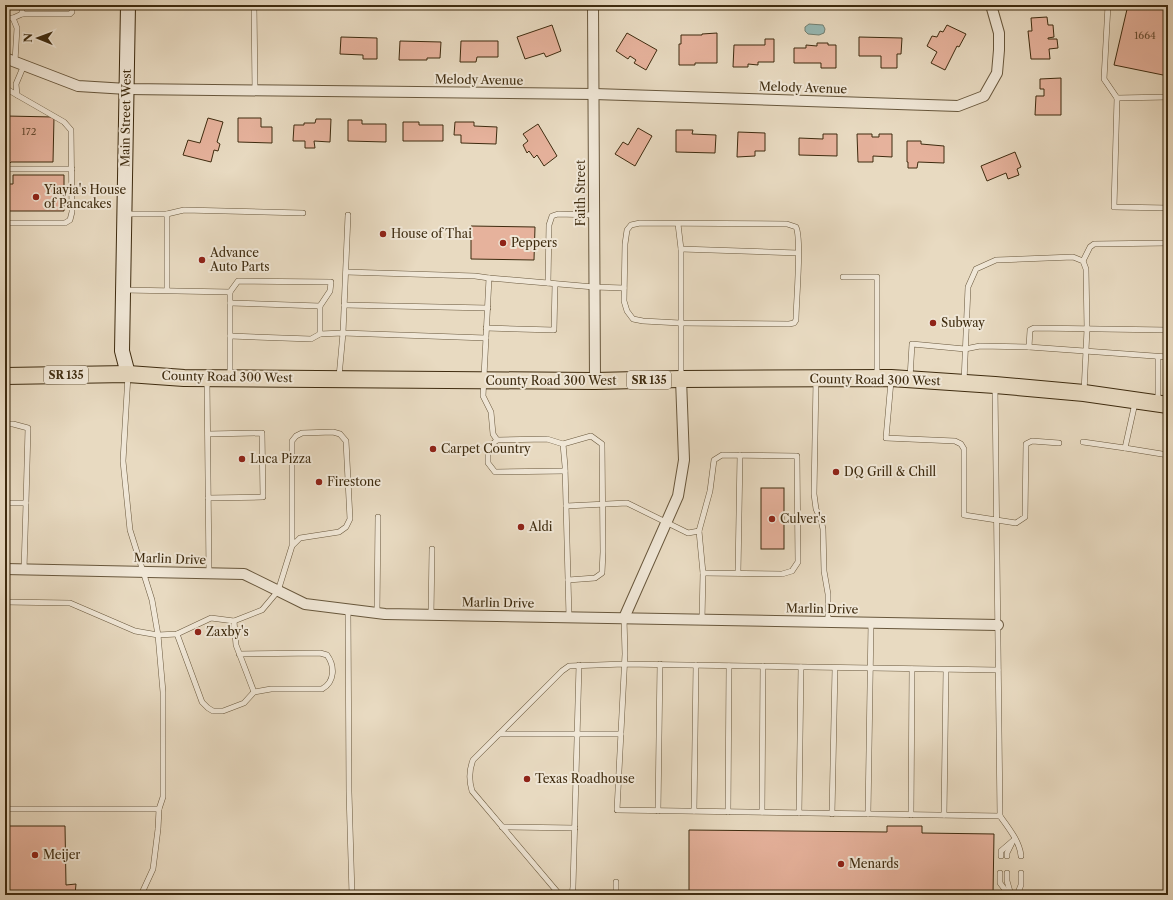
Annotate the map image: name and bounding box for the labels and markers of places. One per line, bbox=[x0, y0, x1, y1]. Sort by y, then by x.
place label: Yiayia's House of Pancakes bbox=[43, 182, 127, 211]
marker: Yiayia's House of Pancakes bbox=[31, 192, 41, 202]
place label: House of Thai bbox=[391, 226, 472, 241]
marker: House of Thai bbox=[378, 229, 388, 239]
place label: Peppers bbox=[511, 235, 557, 250]
marker: Peppers bbox=[498, 238, 508, 248]
place label: Advance Auto Parts bbox=[209, 245, 270, 274]
marker: Advance Auto Parts bbox=[197, 255, 207, 265]
place label: Subway bbox=[941, 315, 985, 330]
marker: Subway bbox=[928, 318, 938, 328]
place label: Carpet Country bbox=[441, 441, 531, 456]
marker: Carpet Country bbox=[428, 444, 438, 454]
place label: Luca Pizza bbox=[250, 451, 312, 466]
marker: Luca Pizza bbox=[237, 454, 247, 464]
place label: DQ Grill & Chill bbox=[844, 464, 936, 479]
marker: DQ Grill & Chill bbox=[831, 467, 841, 477]
place label: Firestone bbox=[327, 474, 381, 489]
marker: Firestone bbox=[314, 477, 324, 487]
place label: Culver's bbox=[780, 511, 826, 526]
marker: Culver's bbox=[767, 514, 777, 524]
place label: Aldi bbox=[528, 519, 553, 534]
marker: Aldi bbox=[516, 522, 526, 532]
place label: Zaxby's bbox=[206, 624, 249, 639]
marker: Zaxby's bbox=[193, 627, 203, 637]
place label: Texas Roadhouse bbox=[535, 771, 635, 786]
marker: Texas Roadhouse bbox=[522, 774, 532, 784]
place label: Meijer bbox=[43, 847, 80, 862]
marker: Meijer bbox=[30, 850, 40, 860]
place label: Menards bbox=[849, 856, 899, 871]
marker: Menards bbox=[836, 859, 846, 869]

